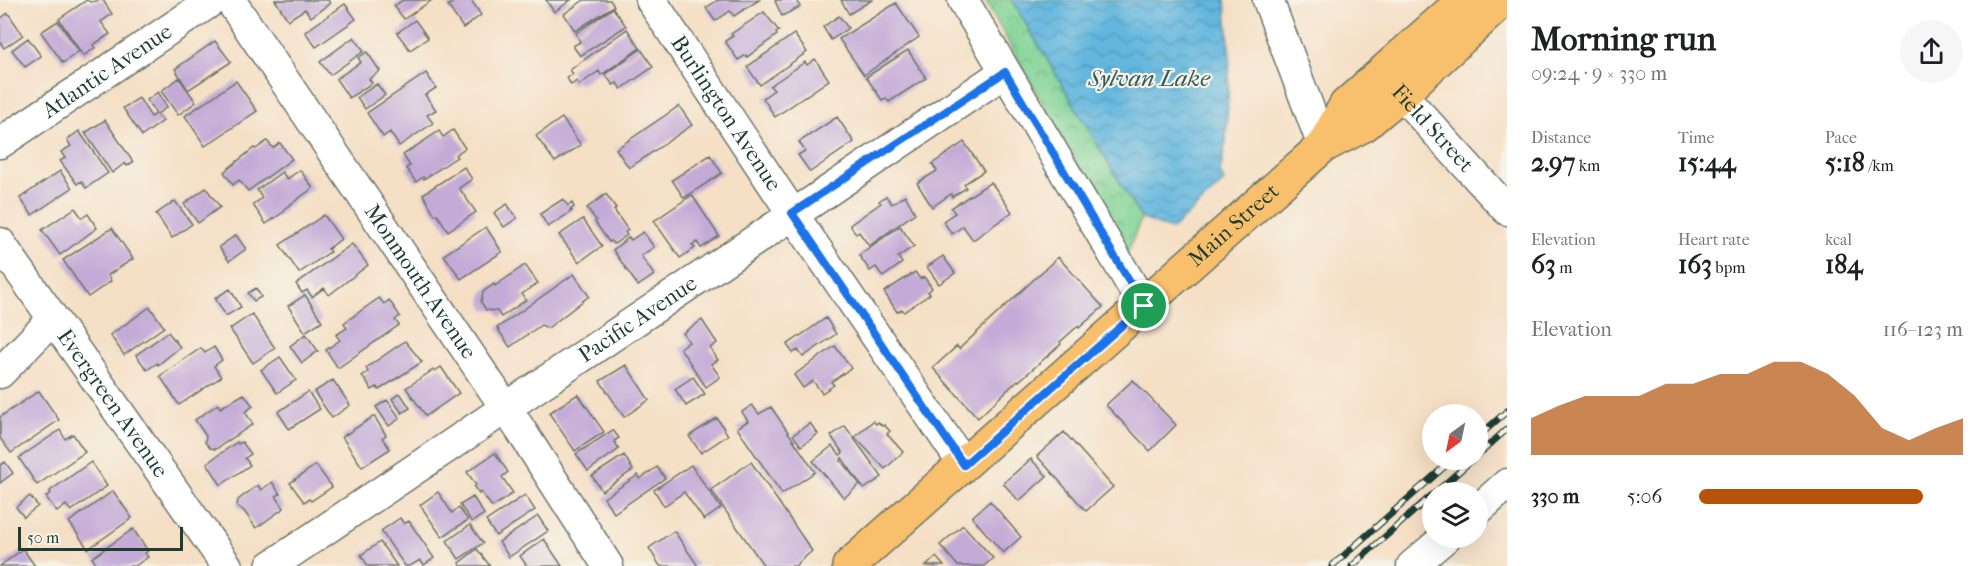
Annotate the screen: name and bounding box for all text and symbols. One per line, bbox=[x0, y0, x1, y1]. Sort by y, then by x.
street label: Atlantic Avenue bbox=[37, 18, 177, 124]
text: Morning run bbox=[1531, 20, 1716, 59]
button: share bbox=[1900, 20, 1963, 83]
street label: Burlington Avenue bbox=[665, 31, 787, 196]
text: 09:24 · 9 × 330 m bbox=[1531, 62, 1667, 85]
water label: Sylvan Lake bbox=[1087, 64, 1211, 92]
street label: Field Street bbox=[1386, 79, 1479, 178]
text: Distance bbox=[1531, 128, 1591, 147]
text: Time bbox=[1678, 128, 1714, 147]
text: Pace bbox=[1825, 128, 1857, 147]
text: 2.97 bbox=[1531, 147, 1575, 178]
text: 15:44 bbox=[1678, 147, 1736, 178]
text: 5:18 bbox=[1825, 147, 1865, 178]
text: km bbox=[1575, 156, 1600, 175]
text: /km bbox=[1865, 156, 1894, 175]
street label: Main Street bbox=[1183, 178, 1285, 272]
street label: Monmouth Avenue bbox=[359, 199, 482, 364]
text: Elevation bbox=[1531, 230, 1596, 249]
text: Heart rate bbox=[1678, 230, 1750, 249]
text: kcal bbox=[1825, 230, 1852, 249]
text: 63 bbox=[1531, 249, 1556, 280]
text: 163 bbox=[1678, 249, 1712, 280]
text: 184 bbox=[1825, 249, 1863, 280]
text: m bbox=[1556, 258, 1572, 277]
text: bpm bbox=[1712, 258, 1746, 277]
street label: Pacific Avenue bbox=[574, 270, 702, 368]
pin bbox=[1118, 280, 1169, 331]
icon: arrive bbox=[1127, 289, 1160, 322]
text: Elevation bbox=[1531, 318, 1612, 341]
text: 116–123 m bbox=[1883, 318, 1963, 341]
street label: Evergreen Avenue bbox=[52, 324, 174, 483]
north arrow bbox=[1422, 404, 1488, 470]
map controls bbox=[1422, 404, 1488, 548]
button: layers bbox=[1422, 482, 1488, 548]
text: 330 m bbox=[1531, 485, 1579, 508]
text: 5:06 bbox=[1627, 485, 1662, 508]
scale bar bbox=[18, 524, 183, 552]
text: 50 m bbox=[27, 528, 59, 547]

